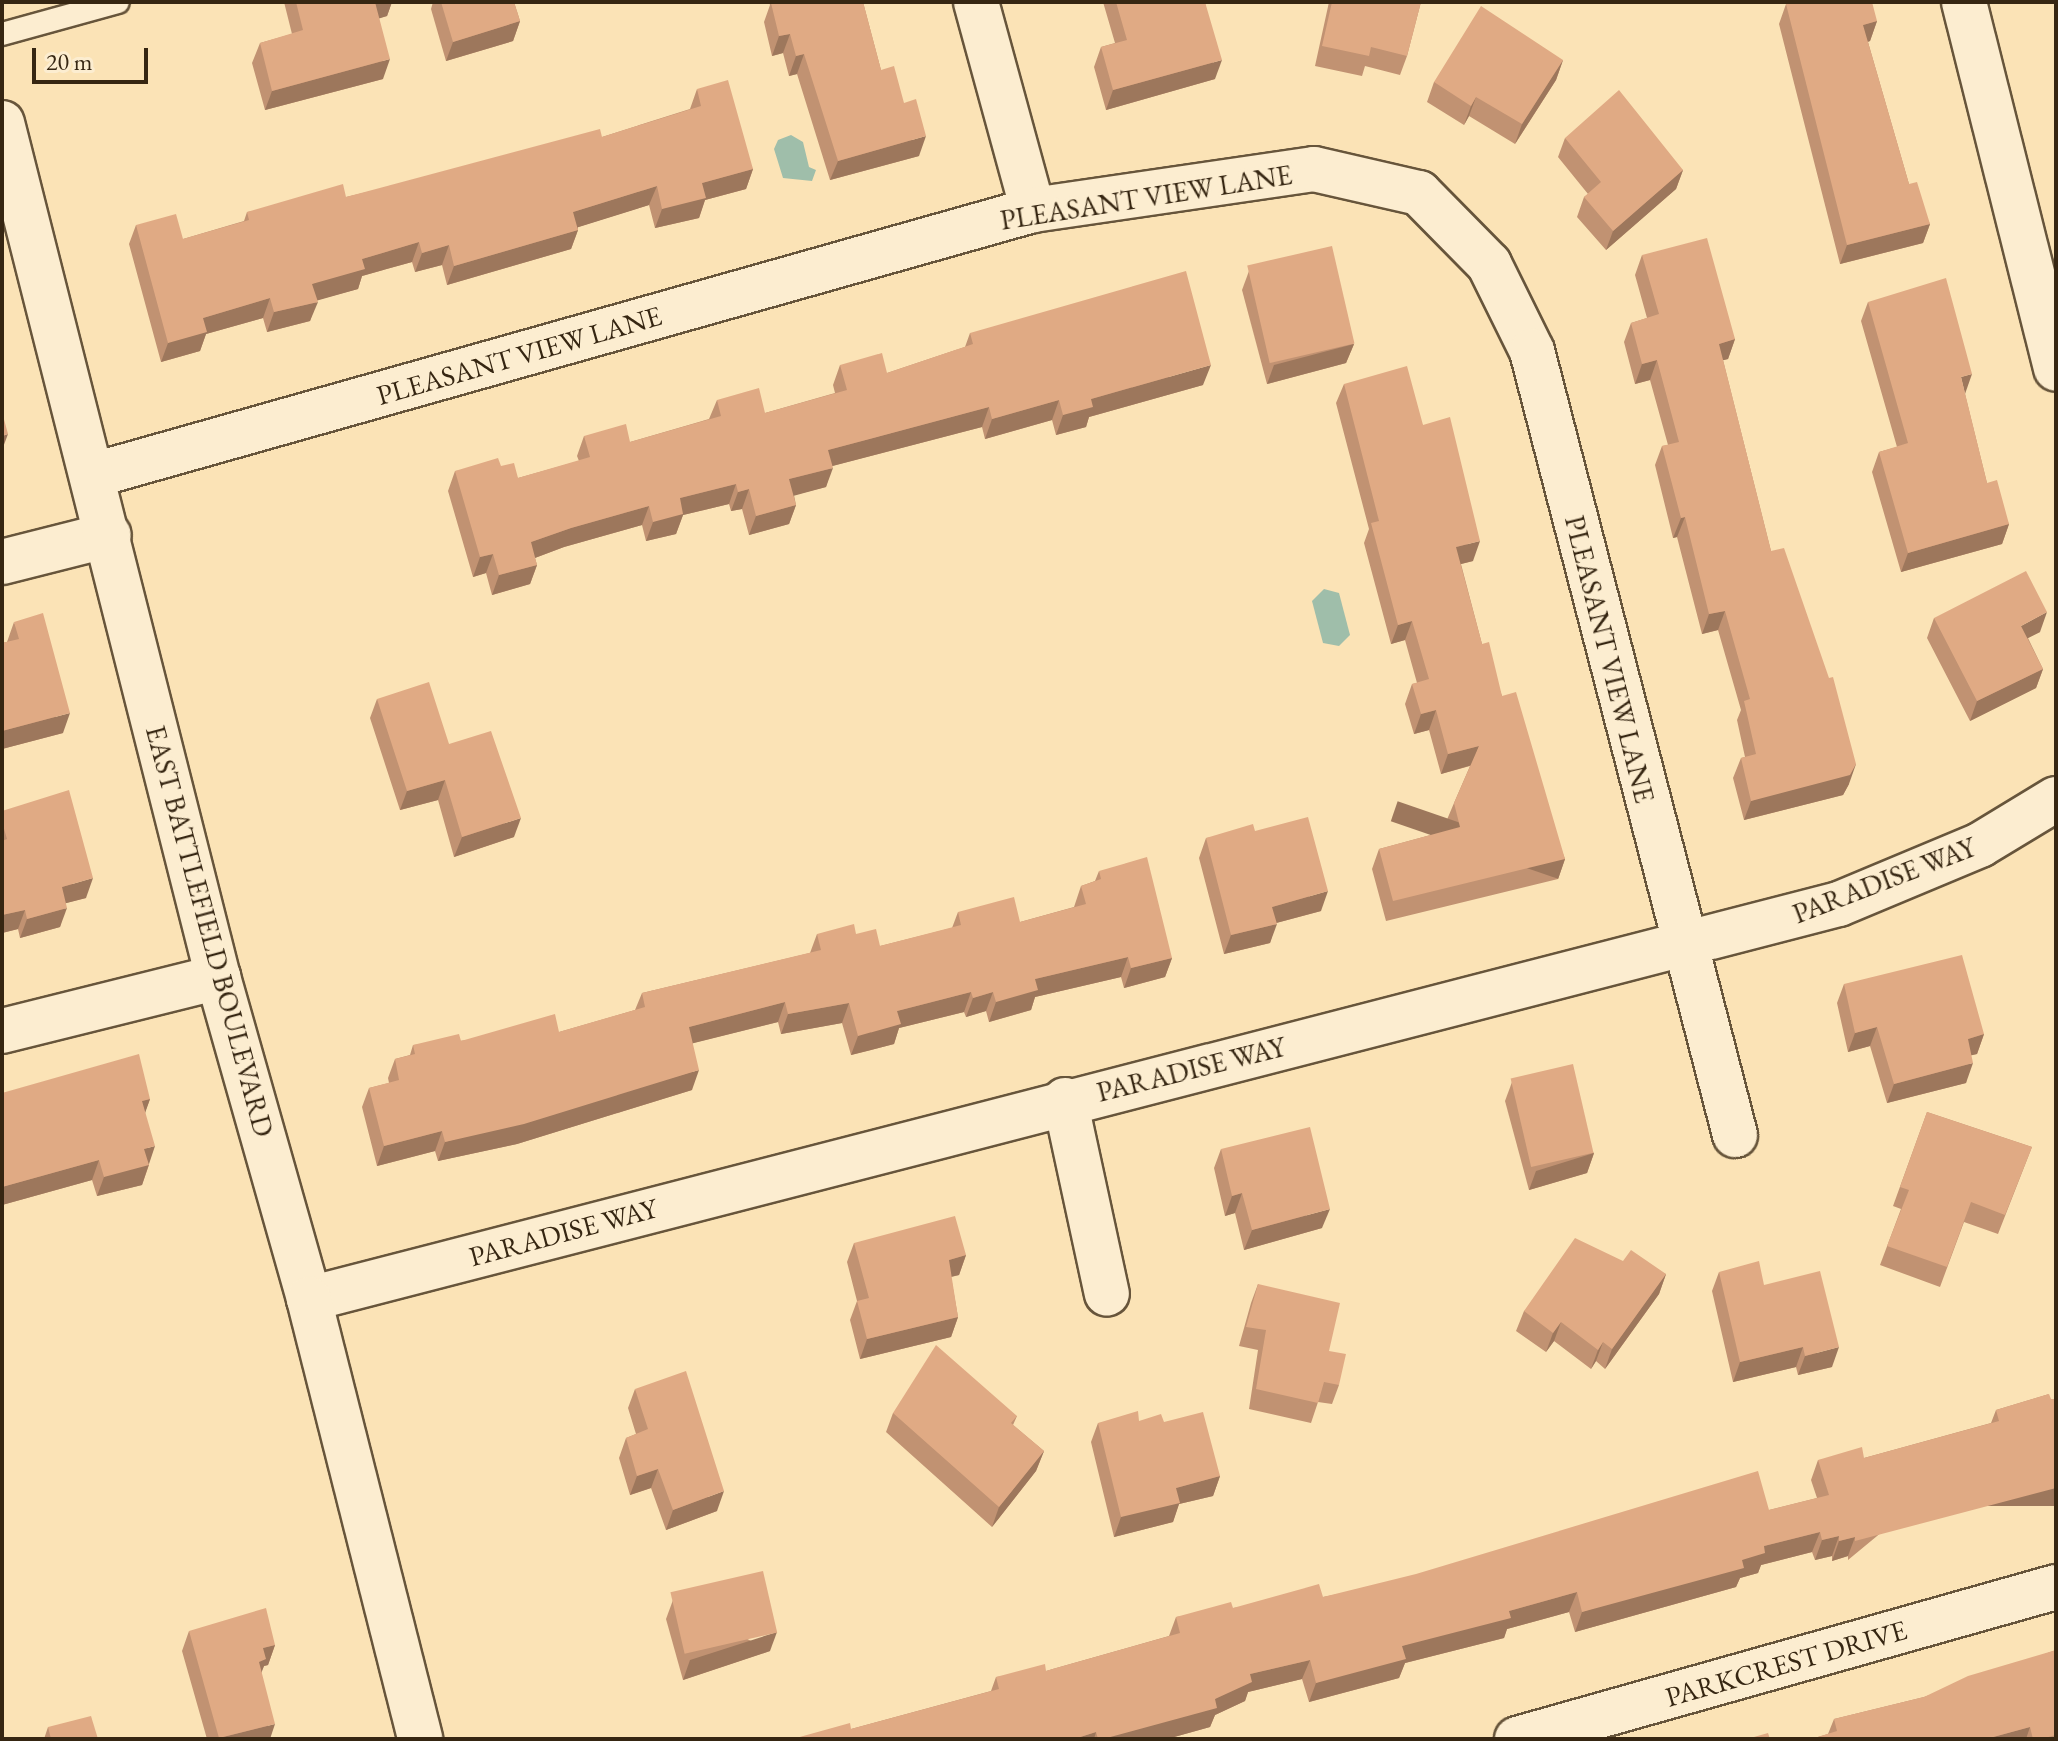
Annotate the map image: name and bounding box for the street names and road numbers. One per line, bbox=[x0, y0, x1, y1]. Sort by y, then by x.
street label: PLEASANT VIEW LANE bbox=[998, 157, 1294, 237]
street label: PLEASANT VIEW LANE bbox=[373, 298, 665, 412]
street label: PLEASANT VIEW LANE bbox=[1558, 512, 1662, 806]
street label: EAST BATTLEFIELD BOULEVARD bbox=[139, 722, 281, 1140]
street label: PARADISE WAY bbox=[1788, 830, 1980, 930]
street label: PARADISE WAY bbox=[1093, 1029, 1289, 1109]
street label: PARADISE WAY bbox=[465, 1191, 661, 1273]
street label: PARKCREST DRIVE bbox=[1661, 1612, 1911, 1714]

